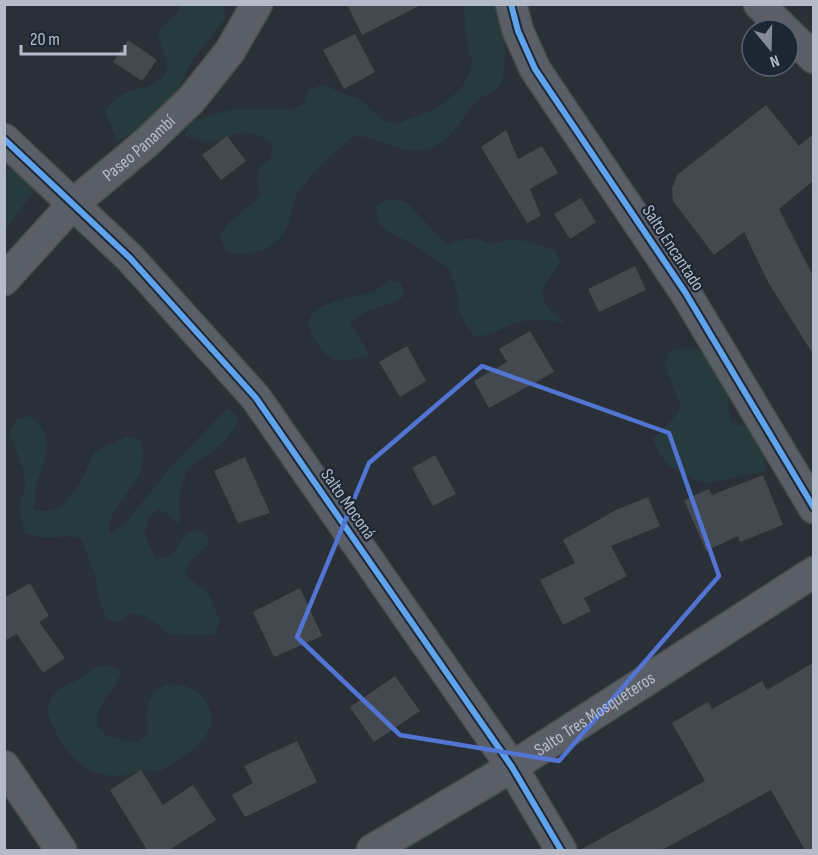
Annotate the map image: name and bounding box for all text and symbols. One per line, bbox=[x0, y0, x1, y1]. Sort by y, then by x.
scale bar bbox=[21, 18, 124, 56]
north arrow bbox=[740, 18, 800, 78]
text: 20 m bbox=[30, 29, 60, 50]
text: N bbox=[767, 50, 782, 71]
street label: Paseo Panambí bbox=[98, 110, 180, 186]
street label: Salto Encantado bbox=[638, 201, 708, 295]
street label: Salto Moconá bbox=[316, 465, 380, 543]
street label: Salto Tres Mosqueteros bbox=[530, 667, 659, 760]

